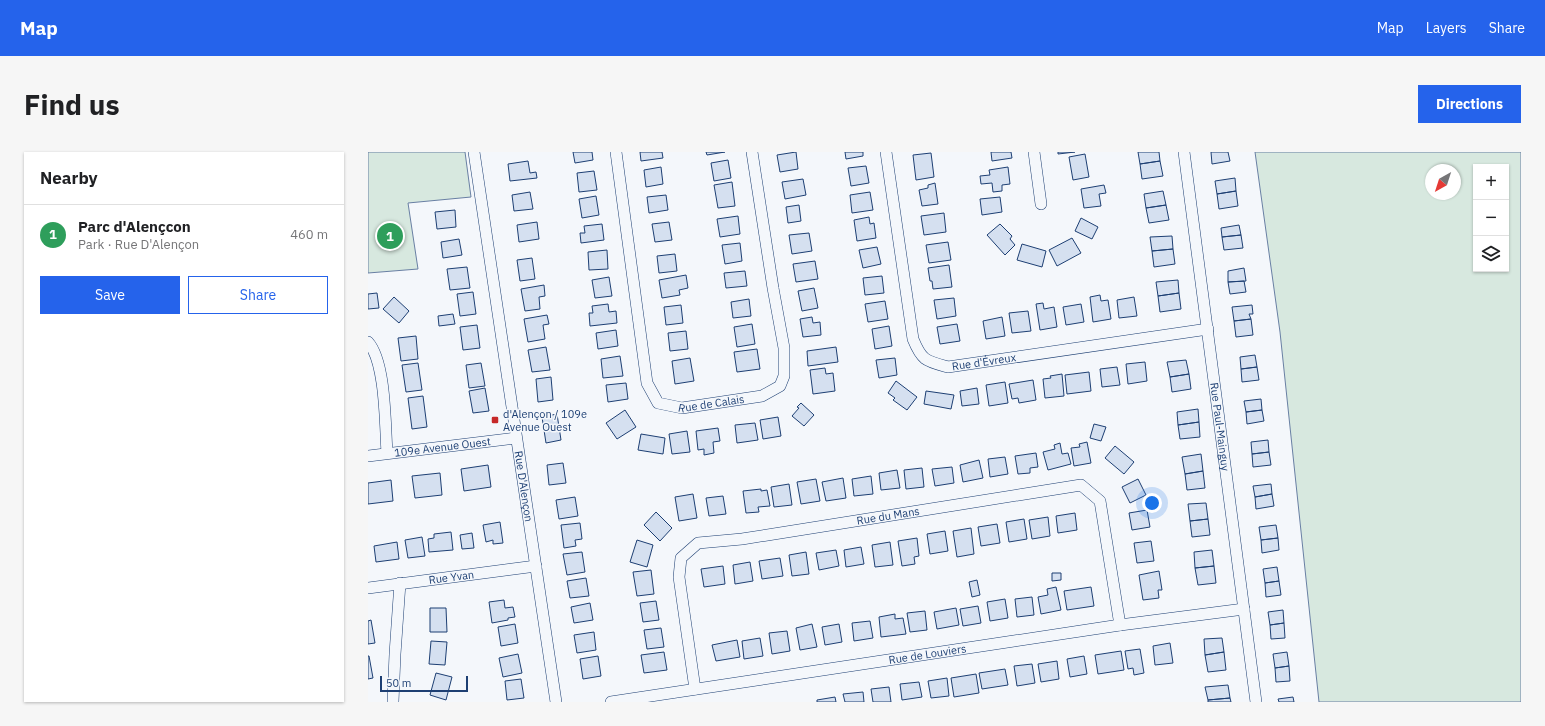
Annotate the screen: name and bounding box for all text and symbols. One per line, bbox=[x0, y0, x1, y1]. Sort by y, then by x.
text: Map bbox=[20, 16, 58, 40]
text: Map bbox=[1377, 19, 1404, 37]
text: Layers bbox=[1426, 19, 1467, 37]
text: Share bbox=[1489, 19, 1525, 37]
button: Directions bbox=[1418, 85, 1521, 123]
text: Find us bbox=[24, 86, 120, 123]
north arrow bbox=[1425, 164, 1461, 200]
map controls bbox=[1473, 164, 1509, 272]
button: + bbox=[1473, 164, 1509, 200]
text: Nearby bbox=[40, 167, 98, 189]
button: − bbox=[1473, 200, 1509, 236]
text: Parc d'Alençcon bbox=[78, 217, 191, 236]
pin: 1 bbox=[377, 221, 403, 251]
text: 1 bbox=[49, 226, 57, 243]
text: 460 m bbox=[290, 226, 328, 243]
text: Park · Rue D'Alençon bbox=[78, 236, 199, 253]
button: layers bbox=[1473, 236, 1509, 272]
button: Save bbox=[40, 276, 180, 314]
button: Share bbox=[188, 276, 328, 314]
street label: Rue d'Évreux bbox=[951, 350, 1017, 373]
street label: Rue Paul-Mainguy bbox=[1207, 382, 1233, 472]
street label: Rue de Calais bbox=[677, 392, 745, 416]
place label: d'Alençon / 109e Avenue Ouest bbox=[503, 407, 587, 434]
marker: d'Alençon / 109e Avenue Ouest bbox=[490, 415, 500, 425]
street label: 109e Avenue Ouest bbox=[393, 434, 492, 460]
street label: Rue D'Alençon bbox=[512, 450, 536, 523]
your location bbox=[1142, 493, 1162, 513]
street label: Rue du Mans bbox=[856, 504, 921, 528]
street label: Rue Yvan bbox=[428, 567, 475, 587]
street label: Rue de Louviers bbox=[888, 641, 967, 667]
scale bar bbox=[380, 674, 468, 693]
text: 50 m bbox=[386, 676, 411, 690]

